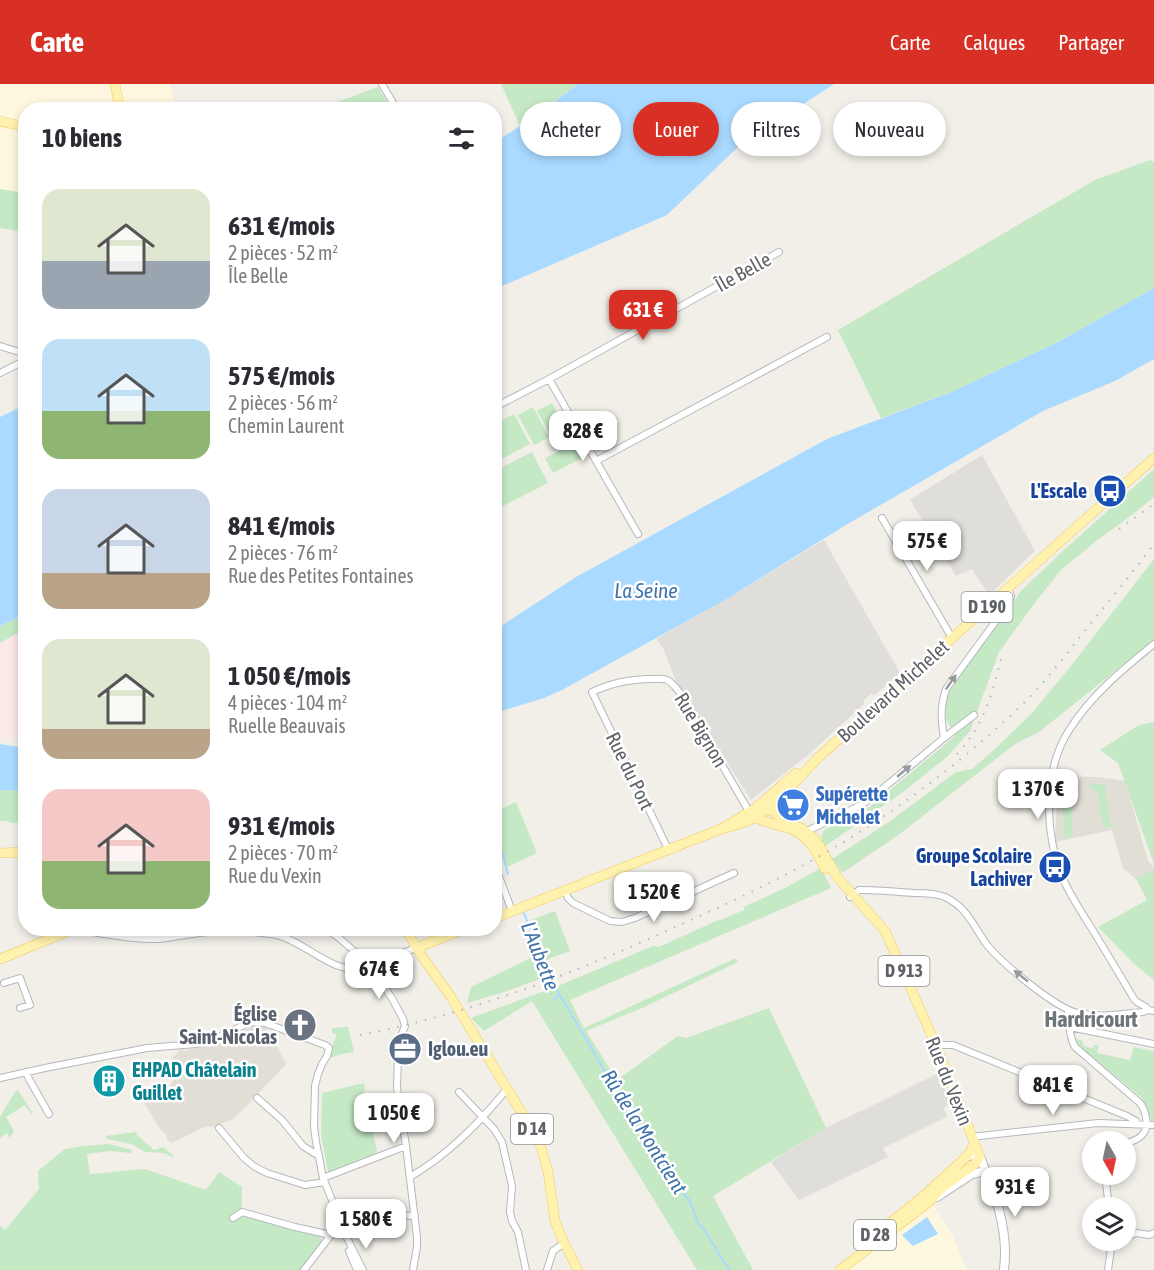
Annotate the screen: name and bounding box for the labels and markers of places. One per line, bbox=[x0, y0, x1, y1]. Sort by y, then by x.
pin: 631 € bbox=[601, 290, 685, 341]
pin: 828 € bbox=[541, 411, 625, 462]
bus stop icon: L'Escale bbox=[1092, 473, 1128, 509]
place label: L'Escale bbox=[1031, 479, 1087, 502]
pin: 575 € bbox=[885, 521, 969, 572]
pin: 1 370 € bbox=[983, 769, 1093, 820]
place label: Supérette Michelet bbox=[816, 782, 888, 828]
supermarket icon: Supérette Michelet bbox=[775, 787, 811, 823]
place label: Groupe Scolaire Lachiver bbox=[916, 844, 1033, 890]
bus stop icon: Groupe Scolaire Lachiver bbox=[1037, 849, 1073, 885]
pin: 1 520 € bbox=[599, 872, 709, 923]
pin: 674 € bbox=[337, 949, 421, 1000]
place label: Église Saint-Nicolas bbox=[179, 1002, 277, 1048]
church icon: Église Saint-Nicolas bbox=[282, 1007, 318, 1043]
office icon: Iglou.eu bbox=[387, 1031, 423, 1067]
place label: Iglou.eu bbox=[428, 1037, 488, 1060]
place label: EHPAD Châtelain Guillet bbox=[132, 1058, 256, 1104]
building icon: EHPAD Châtelain Guillet bbox=[91, 1063, 127, 1099]
pin: 841 € bbox=[1011, 1065, 1095, 1116]
pin: 1 050 € bbox=[339, 1093, 449, 1144]
pin: 931 € bbox=[973, 1167, 1057, 1218]
pin: 1 580 € bbox=[311, 1199, 421, 1250]

